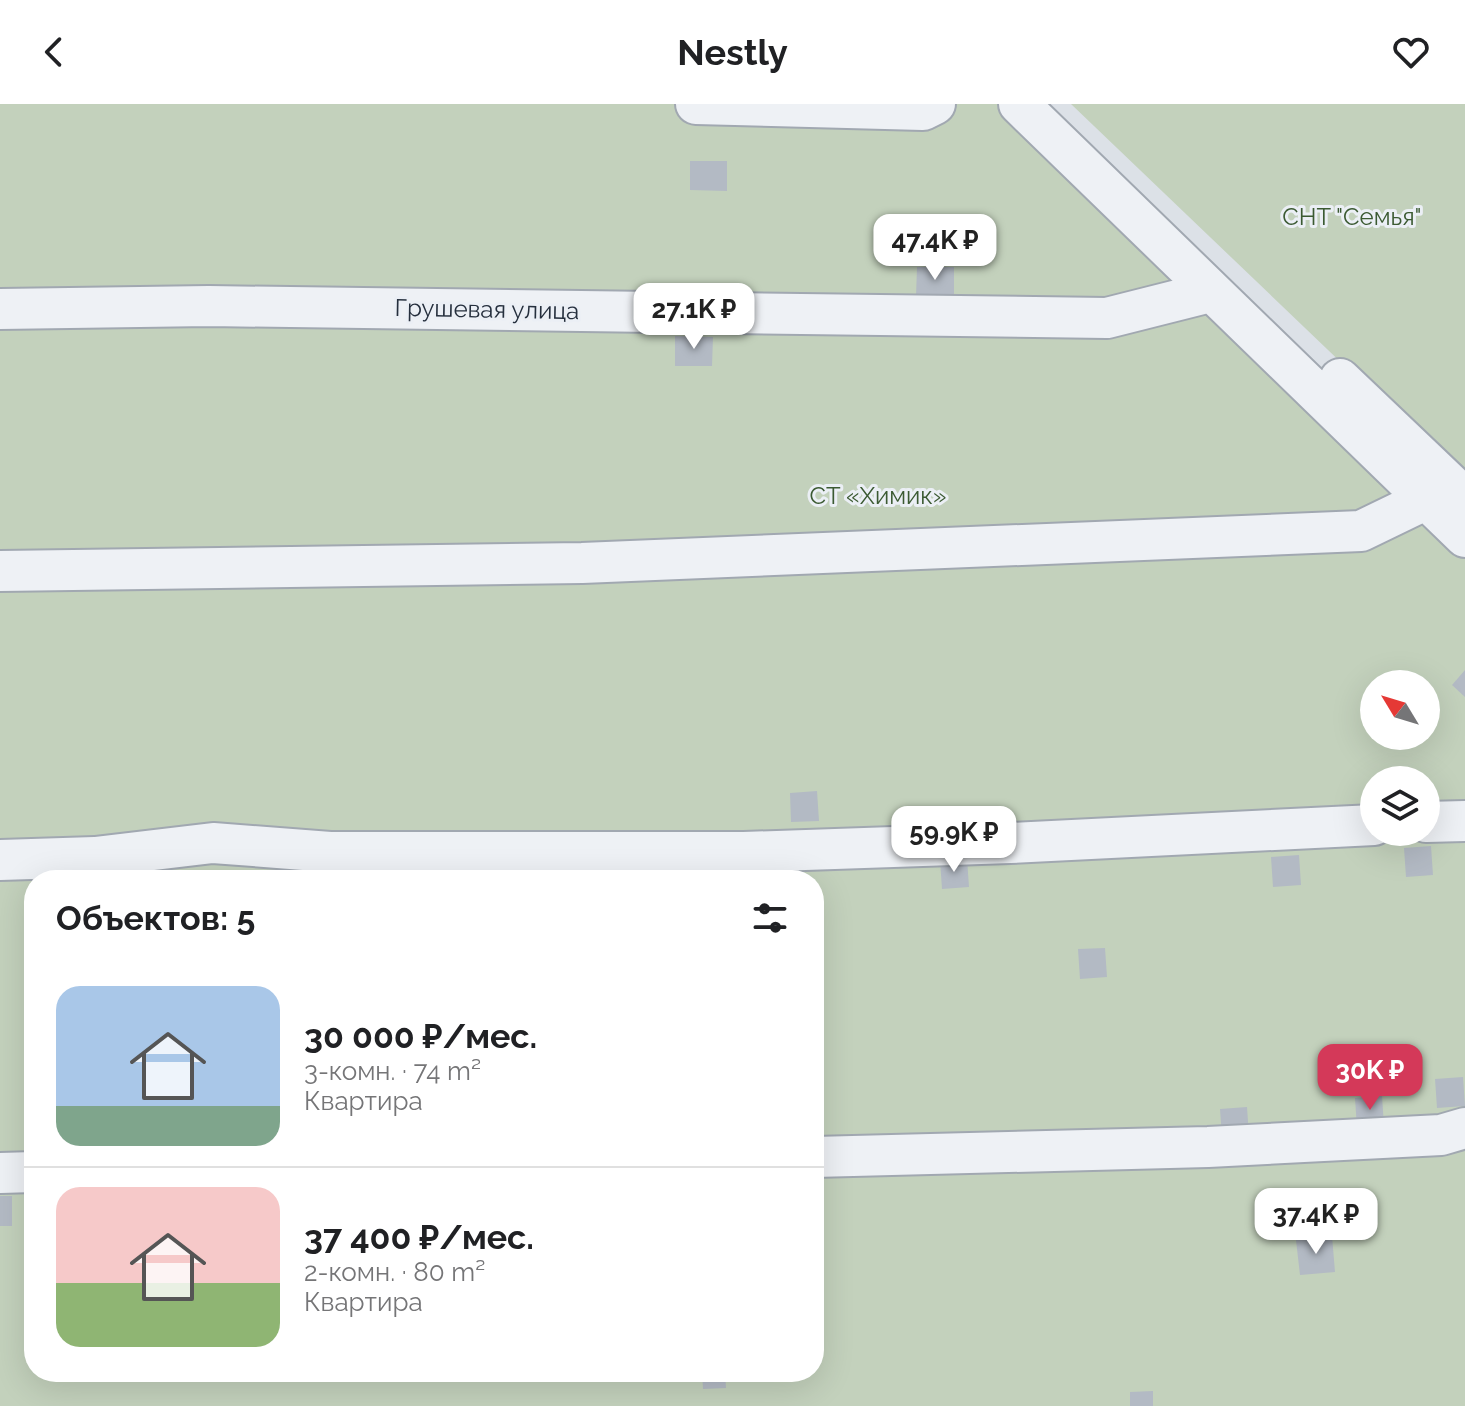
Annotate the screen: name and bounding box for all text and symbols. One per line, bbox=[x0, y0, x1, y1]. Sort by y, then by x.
icon: back bbox=[32, 30, 76, 74]
icon: heart bbox=[1389, 30, 1433, 74]
text: Nestly bbox=[677, 31, 788, 73]
park label: СНТ "Семья" bbox=[1282, 202, 1422, 231]
pin: 47.4K ₽ bbox=[861, 214, 1009, 282]
text: 47.4K ₽ bbox=[891, 225, 979, 255]
pin: 27.1K ₽ bbox=[620, 283, 768, 351]
street label: Грушевая улица bbox=[394, 293, 580, 325]
text: 27.1K ₽ bbox=[652, 294, 736, 324]
park label: СТ «Химик» bbox=[810, 481, 946, 510]
north arrow bbox=[1360, 670, 1440, 750]
map controls bbox=[1360, 670, 1440, 846]
button: layers bbox=[1360, 766, 1440, 846]
pin: 59.9K ₽ bbox=[880, 806, 1028, 874]
text: 59.9K ₽ bbox=[909, 817, 999, 847]
icon: filters bbox=[748, 896, 792, 940]
text: Объектов: 5 bbox=[56, 898, 255, 938]
text: 30 000 ₽/мес. bbox=[304, 1016, 537, 1056]
icon: home bbox=[120, 1018, 216, 1114]
pin: 30K ₽ bbox=[1314, 1044, 1426, 1112]
text: 30K ₽ bbox=[1336, 1055, 1404, 1085]
text: 3-комн. · 74 m² bbox=[304, 1056, 481, 1086]
text: Квартира bbox=[304, 1086, 423, 1116]
pin: 37.4K ₽ bbox=[1242, 1188, 1390, 1256]
text: 37.4K ₽ bbox=[1273, 1199, 1359, 1229]
text: 37 400 ₽/мес. bbox=[304, 1217, 534, 1257]
icon: home bbox=[120, 1219, 216, 1315]
text: 2-комн. · 80 m² bbox=[304, 1257, 485, 1287]
text: Квартира bbox=[304, 1287, 423, 1317]

